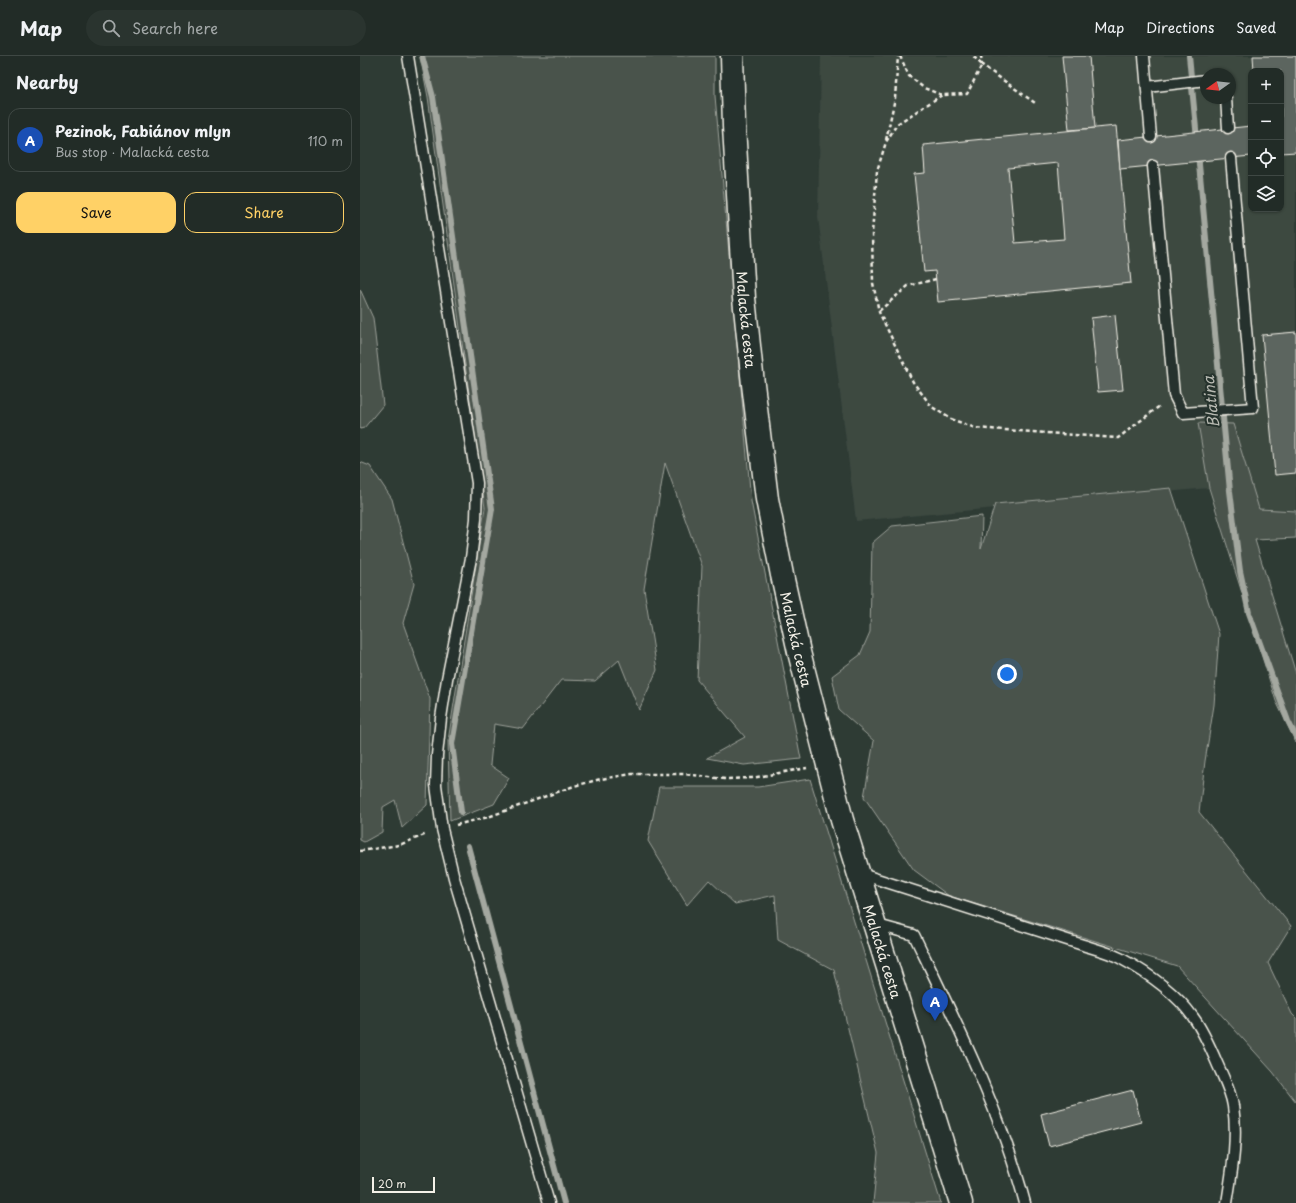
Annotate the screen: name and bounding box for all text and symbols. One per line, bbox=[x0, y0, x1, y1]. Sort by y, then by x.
search box bbox=[86, 10, 366, 46]
text: Map bbox=[20, 14, 62, 42]
text: Search here bbox=[132, 16, 218, 39]
icon: search bbox=[100, 17, 122, 39]
text: Map bbox=[1094, 17, 1124, 38]
text: Directions bbox=[1146, 17, 1214, 38]
text: Saved bbox=[1236, 17, 1276, 38]
north arrow bbox=[1200, 68, 1236, 104]
map controls bbox=[1248, 68, 1284, 212]
button: + bbox=[1248, 68, 1284, 104]
text: Nearby bbox=[16, 69, 78, 95]
button: − bbox=[1248, 104, 1284, 140]
text: Pezinok, Fabiánov mlyn bbox=[55, 119, 231, 142]
text: A bbox=[25, 131, 35, 150]
text: 110 m bbox=[308, 131, 343, 150]
button: locate bbox=[1248, 140, 1284, 176]
text: Bus stop · Malacká cesta bbox=[55, 142, 209, 161]
button: layers bbox=[1248, 176, 1284, 212]
button: Save bbox=[16, 192, 176, 233]
button: Share bbox=[184, 192, 344, 233]
street label: Malacká cesta bbox=[732, 271, 762, 369]
water label: Blatina bbox=[1196, 374, 1224, 429]
street label: Malacká cesta bbox=[775, 590, 818, 689]
your location bbox=[997, 664, 1017, 684]
street label: Malacká cesta bbox=[858, 902, 907, 1001]
pin: A bbox=[922, 988, 948, 1021]
scale bar bbox=[372, 1175, 435, 1194]
text: 20 m bbox=[378, 1175, 406, 1192]

